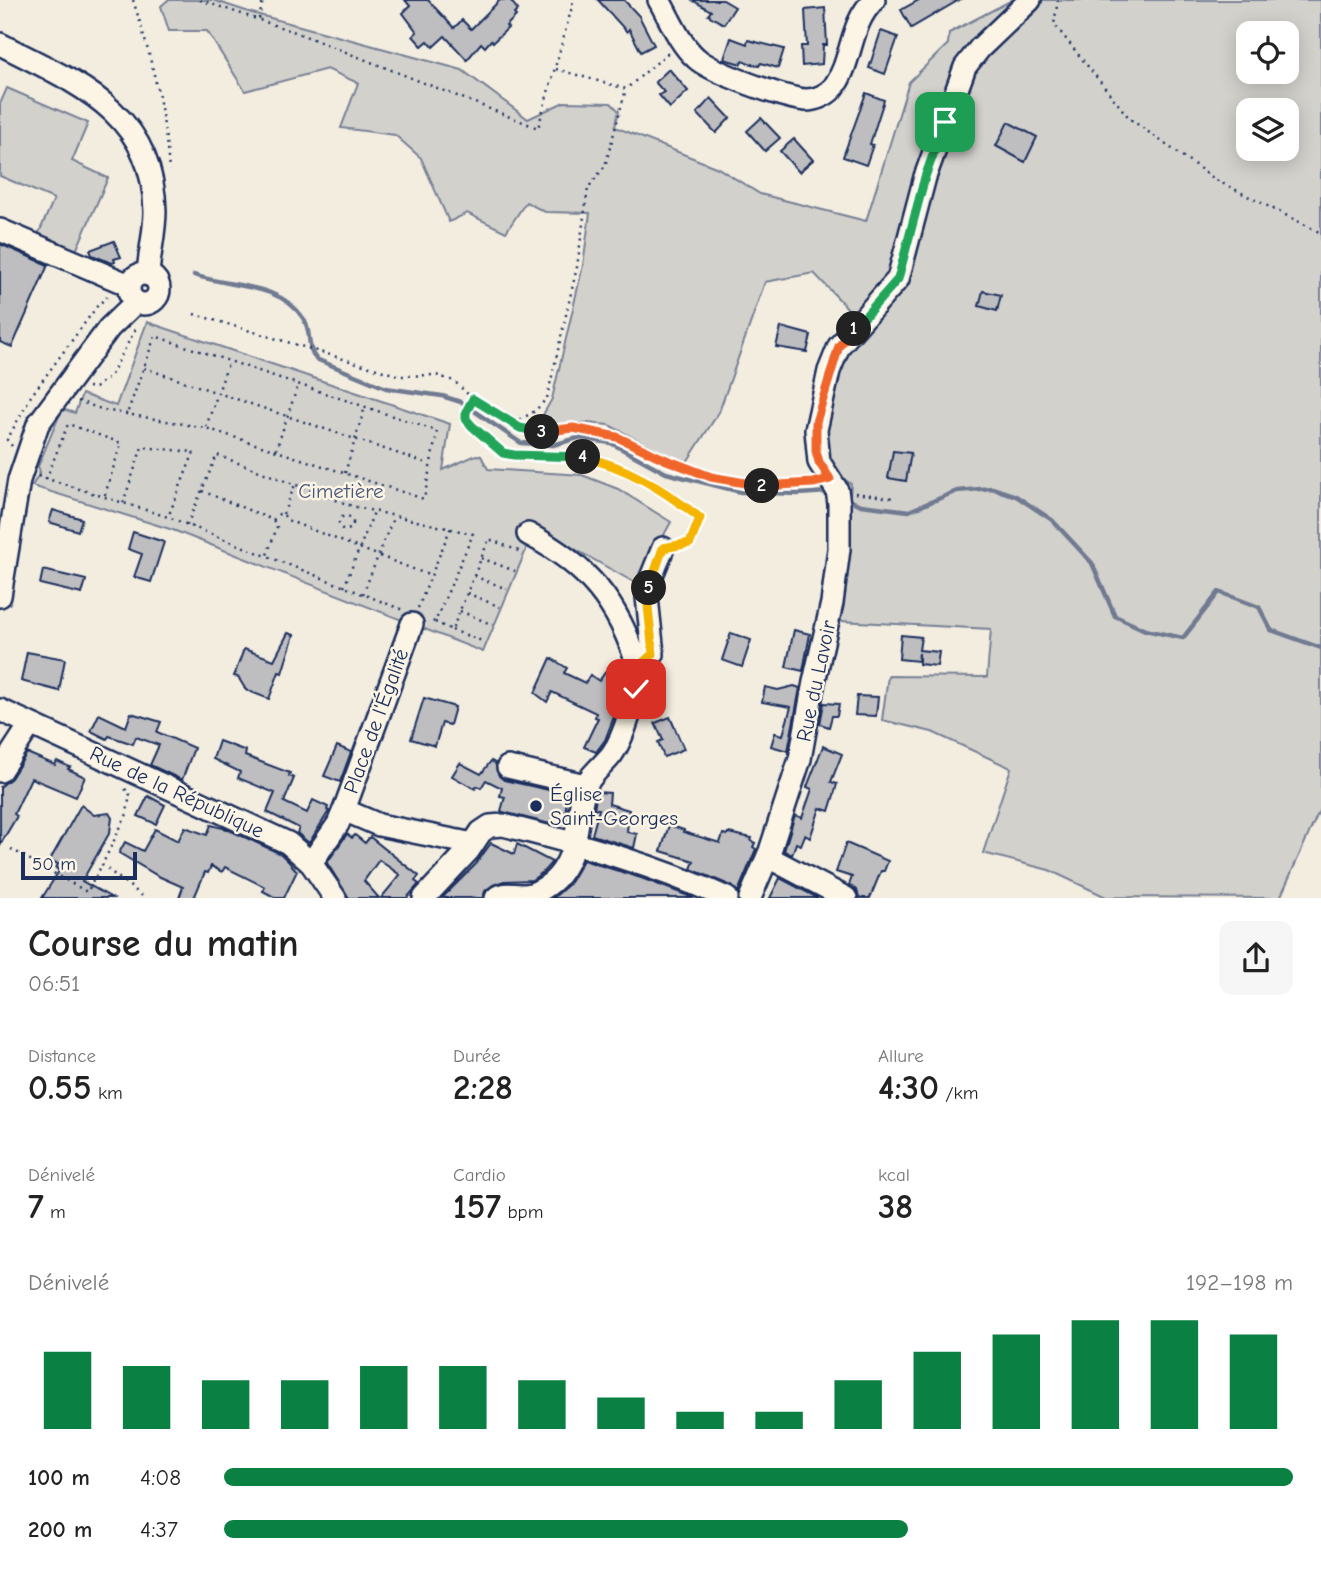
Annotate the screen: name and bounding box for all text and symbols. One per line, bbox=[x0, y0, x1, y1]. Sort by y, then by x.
map controls bbox=[1236, 21, 1299, 161]
button: locate bbox=[1236, 21, 1299, 84]
pin bbox=[915, 92, 975, 152]
button: layers bbox=[1236, 98, 1299, 161]
icon: arrive bbox=[926, 103, 964, 141]
pin: 1 bbox=[836, 312, 872, 346]
text: 1 bbox=[850, 317, 857, 339]
pin: 3 bbox=[524, 414, 560, 450]
text: 3 bbox=[537, 420, 546, 442]
pin: 4 bbox=[566, 440, 600, 475]
text: 4 bbox=[578, 445, 587, 467]
pin: 2 bbox=[744, 468, 780, 504]
text: 2 bbox=[757, 474, 766, 496]
park label: Cimetière bbox=[298, 479, 384, 503]
pin: 5 bbox=[632, 570, 666, 606]
text: 5 bbox=[643, 576, 654, 598]
street label: Rue du Lavoir bbox=[791, 618, 841, 744]
street label: Place de l'Égalité bbox=[339, 645, 413, 797]
pin bbox=[606, 659, 666, 719]
icon: check bbox=[617, 670, 655, 708]
street label: Rue de la République bbox=[86, 741, 268, 843]
place label: Église Saint-Georges bbox=[550, 782, 678, 830]
marker: Église Saint-Georges bbox=[528, 798, 544, 814]
scale bar bbox=[21, 849, 136, 881]
text: 50 m bbox=[32, 853, 76, 875]
button: share bbox=[1219, 921, 1293, 995]
text: Course du matin bbox=[28, 922, 299, 966]
text: 06:51 bbox=[28, 970, 80, 997]
text: Distance bbox=[28, 1045, 96, 1067]
text: Durée bbox=[453, 1045, 501, 1067]
text: Allure bbox=[878, 1045, 924, 1067]
text: 0.55 bbox=[28, 1067, 92, 1108]
text: 2:28 bbox=[453, 1067, 513, 1108]
text: 4:30 bbox=[878, 1067, 939, 1108]
text: km bbox=[92, 1082, 123, 1104]
text: /km bbox=[939, 1082, 978, 1104]
text: Dénivelé bbox=[28, 1164, 95, 1186]
text: Cardio bbox=[453, 1164, 506, 1186]
text: kcal bbox=[878, 1164, 910, 1186]
text: 7 bbox=[28, 1186, 44, 1227]
text: 157 bbox=[453, 1186, 501, 1227]
text: 38 bbox=[878, 1186, 913, 1227]
text: m bbox=[44, 1201, 66, 1223]
text: bpm bbox=[501, 1201, 543, 1223]
text: Dénivelé bbox=[28, 1269, 109, 1296]
text: 192–198 m bbox=[1186, 1269, 1293, 1296]
text: 100 m bbox=[28, 1464, 90, 1491]
text: 4:08 bbox=[140, 1464, 181, 1491]
text: 200 m bbox=[28, 1516, 92, 1543]
text: 4:37 bbox=[140, 1516, 178, 1543]

